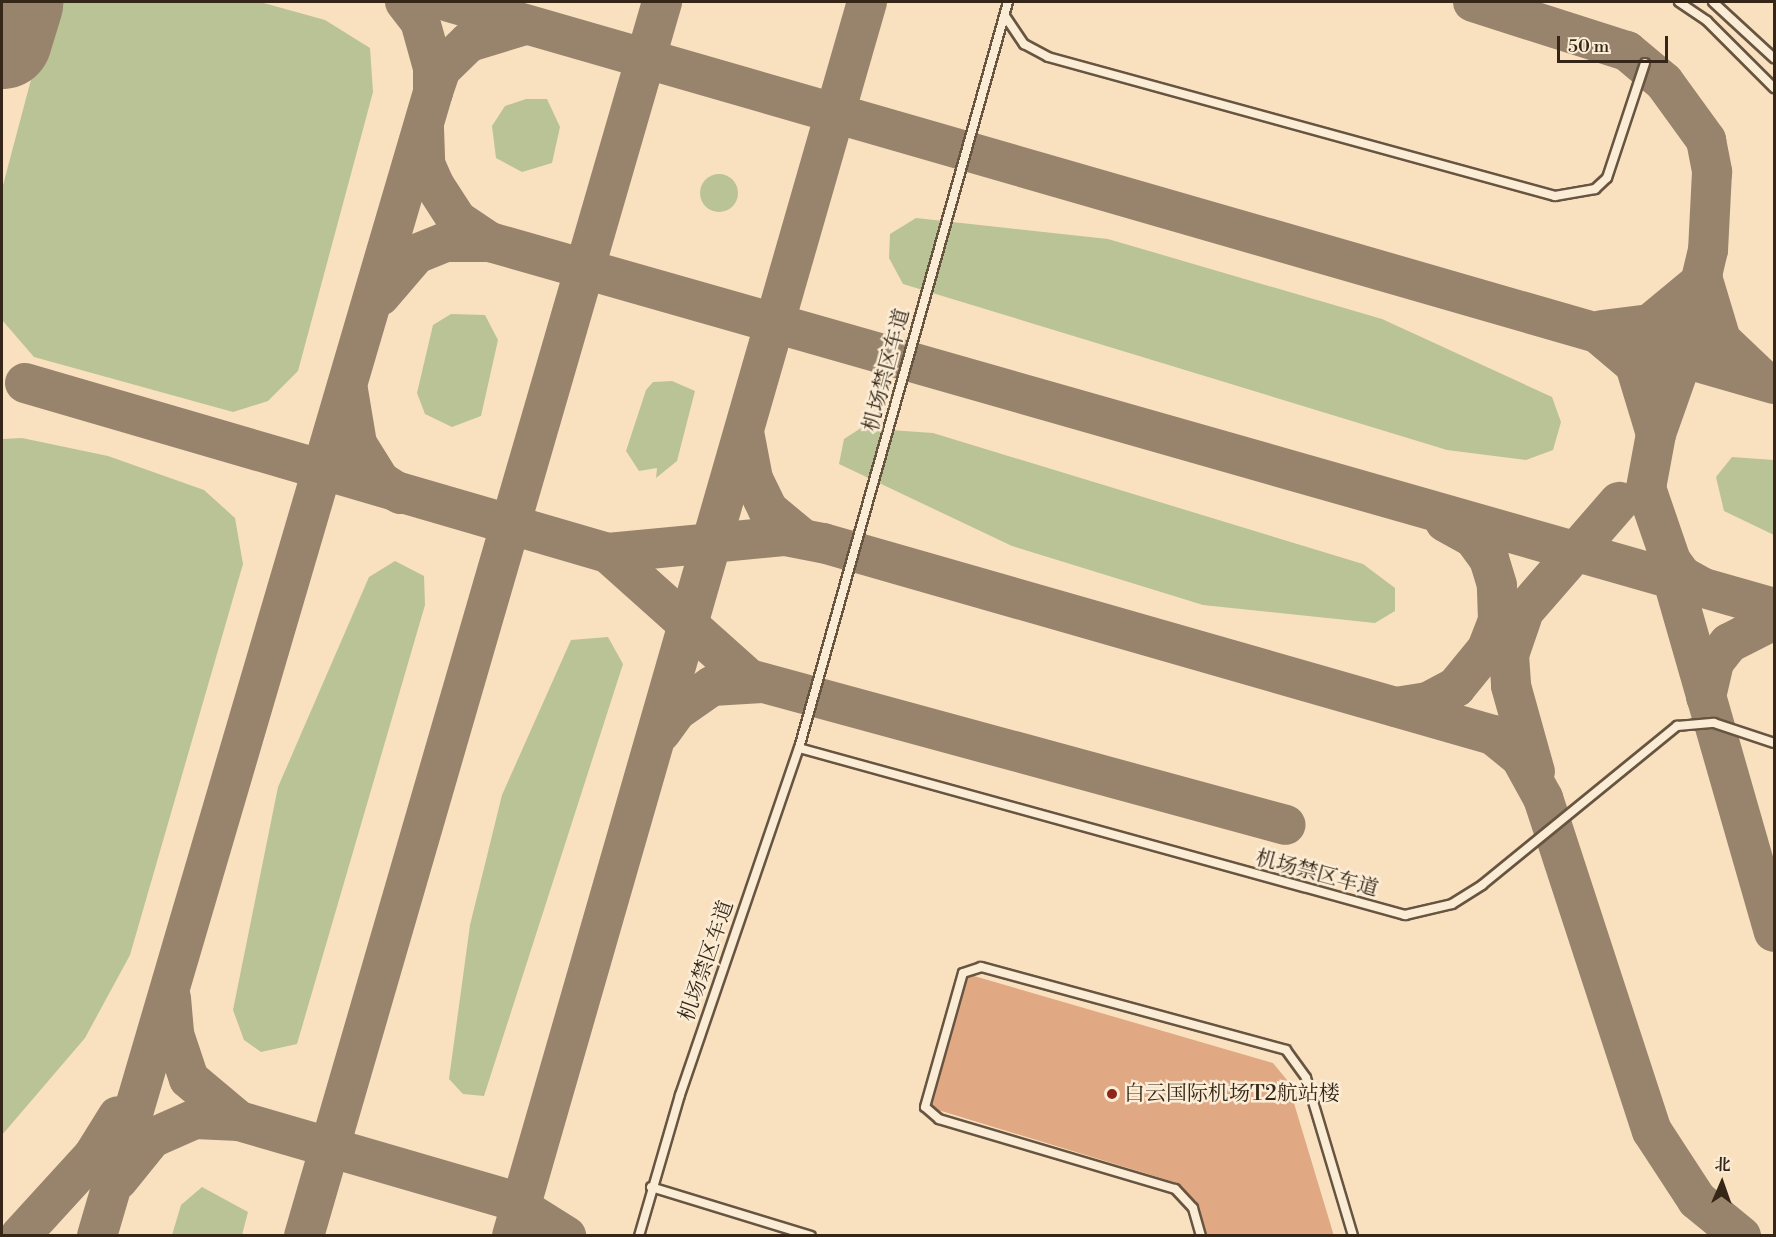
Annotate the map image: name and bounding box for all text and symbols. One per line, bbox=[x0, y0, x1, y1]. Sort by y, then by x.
scale bar bbox=[1560, 24, 1671, 62]
text: 50 m bbox=[1568, 35, 1609, 58]
street label: 机场禁区车道 bbox=[859, 306, 915, 434]
street label: 机场禁区车道 bbox=[1253, 846, 1381, 902]
street label: 机场禁区车道 bbox=[675, 897, 739, 1025]
place label: 白云国际机场T2航站楼 bbox=[1124, 1081, 1340, 1107]
marker: 白云国际机场T2航站楼 bbox=[1105, 1087, 1119, 1101]
north arrow bbox=[1692, 1153, 1752, 1213]
text: 北 bbox=[1714, 1155, 1731, 1175]

